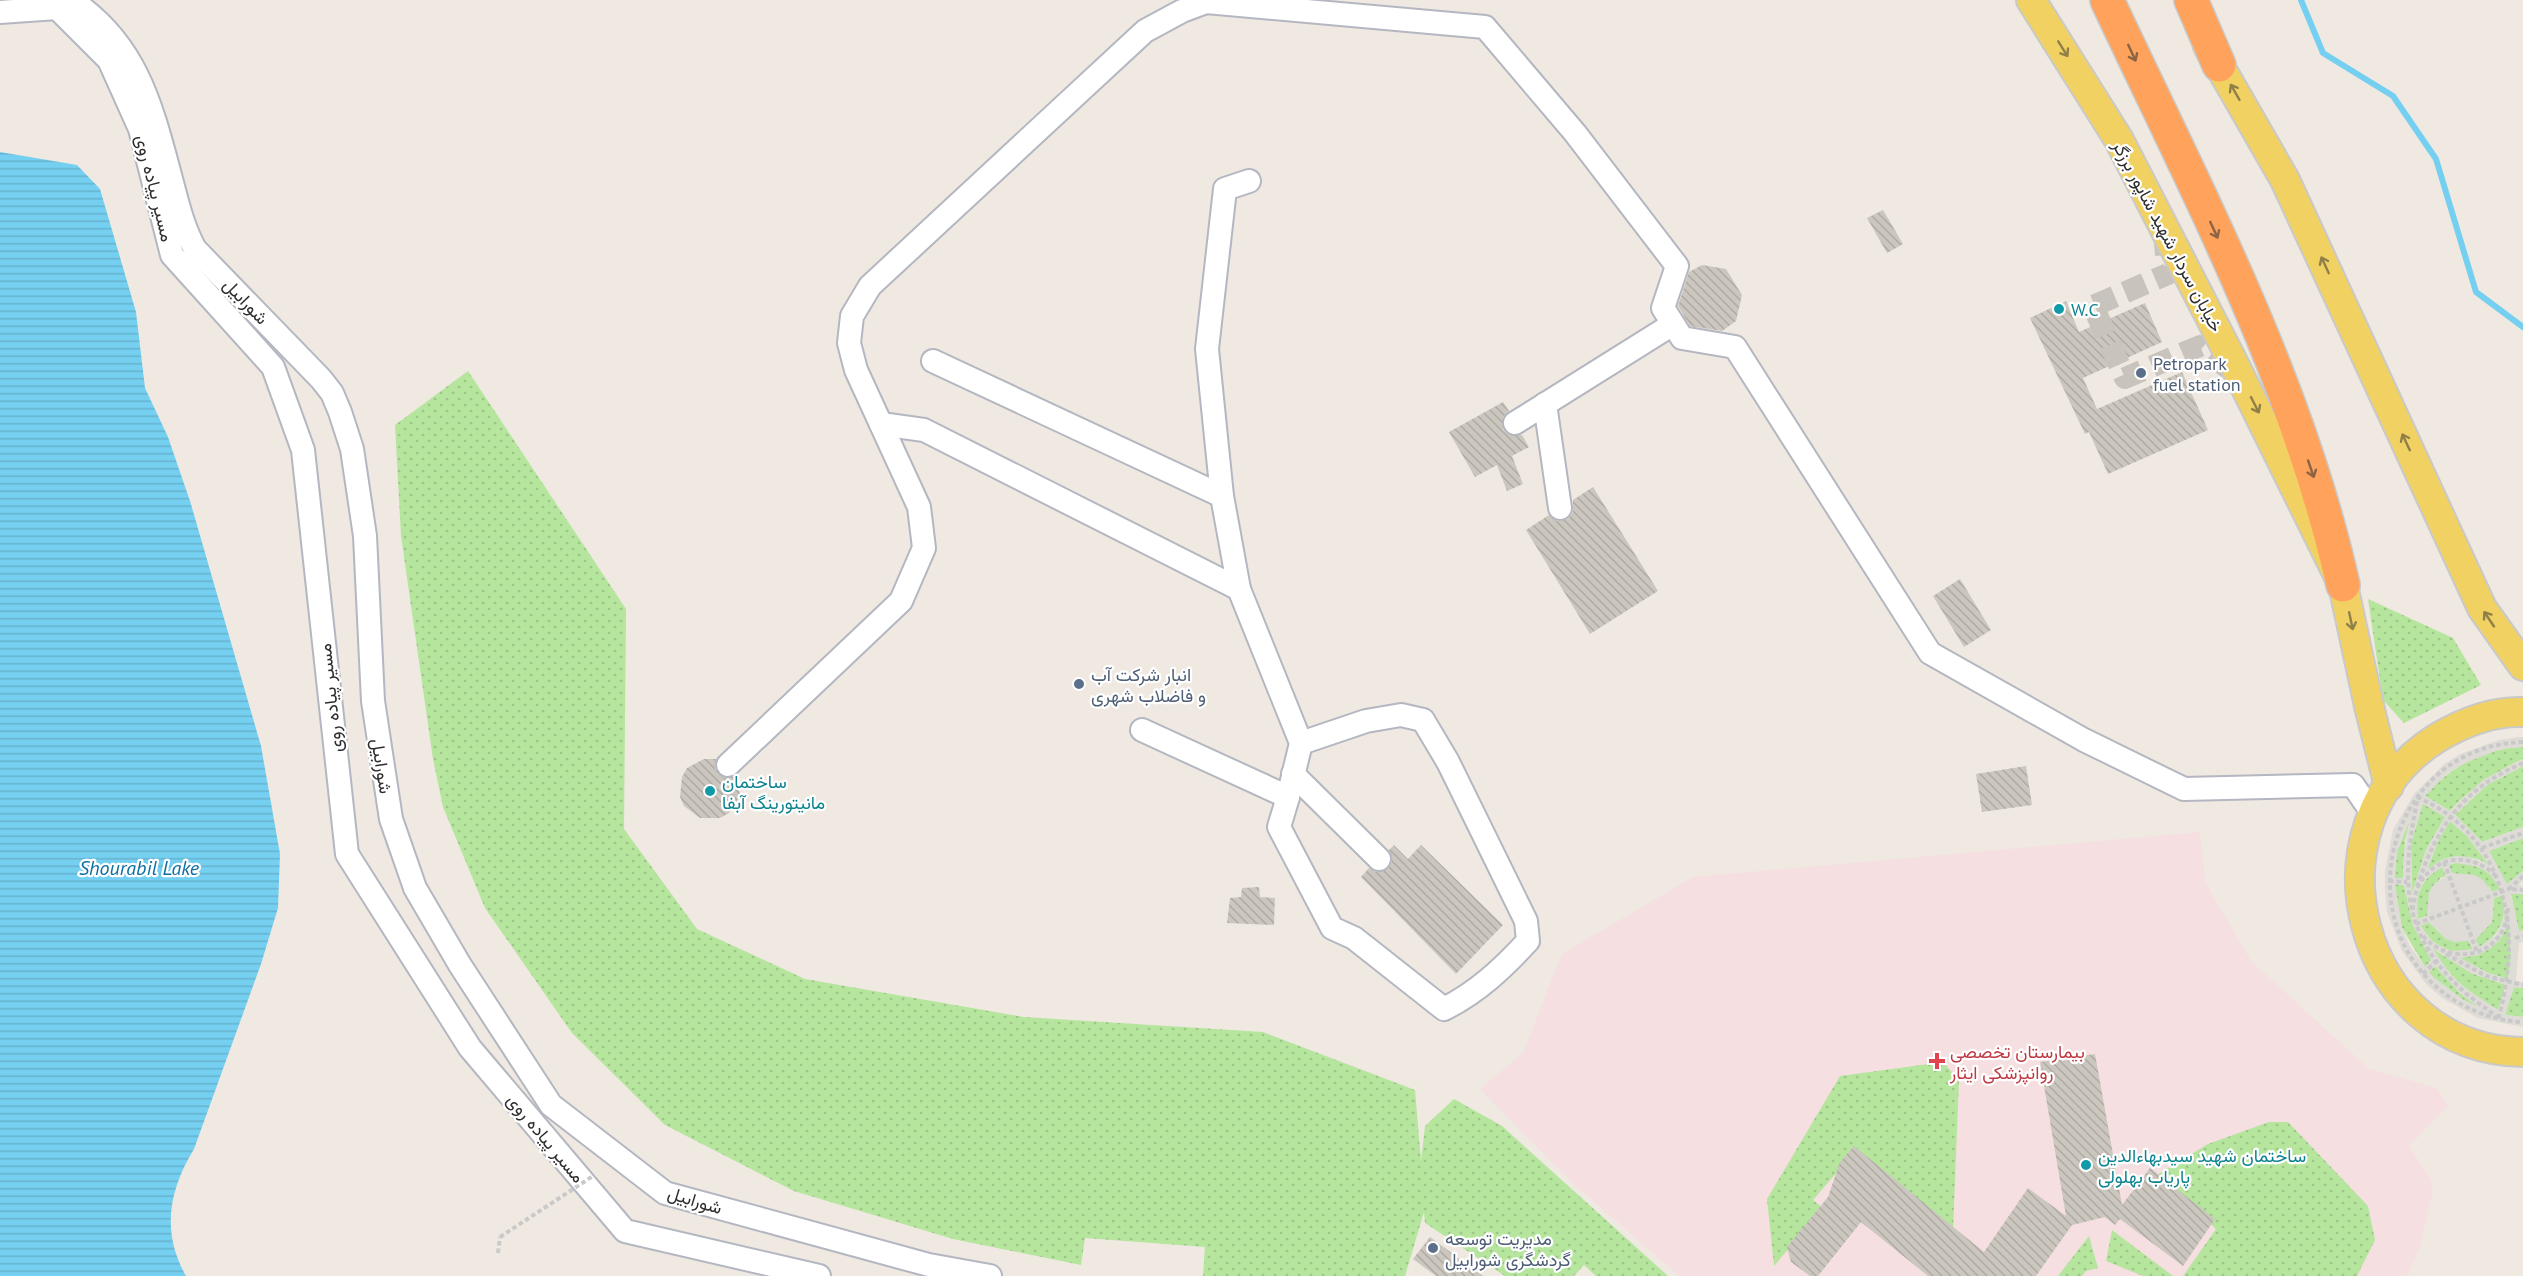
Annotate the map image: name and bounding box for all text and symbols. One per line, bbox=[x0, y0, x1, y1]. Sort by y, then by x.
one-way arrow bbox=[2058, 40, 2070, 57]
one-way arrow bbox=[2127, 44, 2139, 62]
one-way arrow bbox=[2229, 84, 2241, 101]
street label: مسیر پیاده روی bbox=[130, 132, 179, 244]
street label: خیابان سردار شهید شاپور برزگر bbox=[2106, 135, 2228, 336]
one-way arrow bbox=[2209, 220, 2221, 238]
one-way arrow bbox=[2318, 257, 2330, 275]
street label: شورابیل bbox=[218, 273, 274, 329]
place label: W.C bbox=[2071, 298, 2099, 321]
marker: W.C bbox=[2052, 302, 2066, 316]
place label: Petropark fuel station bbox=[2153, 352, 2241, 396]
marker: Petropark fuel station bbox=[2134, 366, 2148, 380]
one-way arrow bbox=[2249, 396, 2261, 414]
one-way arrow bbox=[2399, 434, 2411, 452]
one-way arrow bbox=[2307, 459, 2318, 478]
one-way arrow bbox=[2346, 611, 2357, 630]
one-way arrow bbox=[2483, 611, 2495, 627]
street label: مسیر پیاده روی bbox=[313, 642, 348, 754]
place label: انبار شرکت آب و فاضلاب شهری bbox=[1091, 663, 1206, 707]
marker: انبار شرکت آب و فاضلاب شهری bbox=[1072, 677, 1086, 691]
street label: شورابیل bbox=[366, 737, 398, 795]
place label: ساختمان مانیتورینگ آبفا bbox=[722, 770, 825, 814]
marker: ساختمان مانیتورینگ آبفا bbox=[703, 784, 717, 798]
water label: Shourabil Lake bbox=[79, 855, 200, 881]
place label: بیمارستان تخصصی روانپزشکی ایثار bbox=[1949, 1040, 2085, 1085]
marker: بیمارستان تخصصی روانپزشکی ایثار bbox=[1928, 1052, 1946, 1070]
street label: مسیر پیاده روی bbox=[501, 1089, 590, 1188]
place label: ساختمان شهید سیدبهاءالدین پاریاب بهلولی bbox=[2098, 1144, 2306, 1189]
marker: ساختمان شهید سیدبهاءالدین پاریاب بهلولی bbox=[2079, 1158, 2093, 1172]
street label: شورابیل bbox=[665, 1181, 725, 1219]
place label: مدیریت توسعه گردشگری شورابیل bbox=[1445, 1227, 1571, 1271]
marker: مدیریت توسعه گردشگری شورابیل bbox=[1426, 1241, 1440, 1255]

